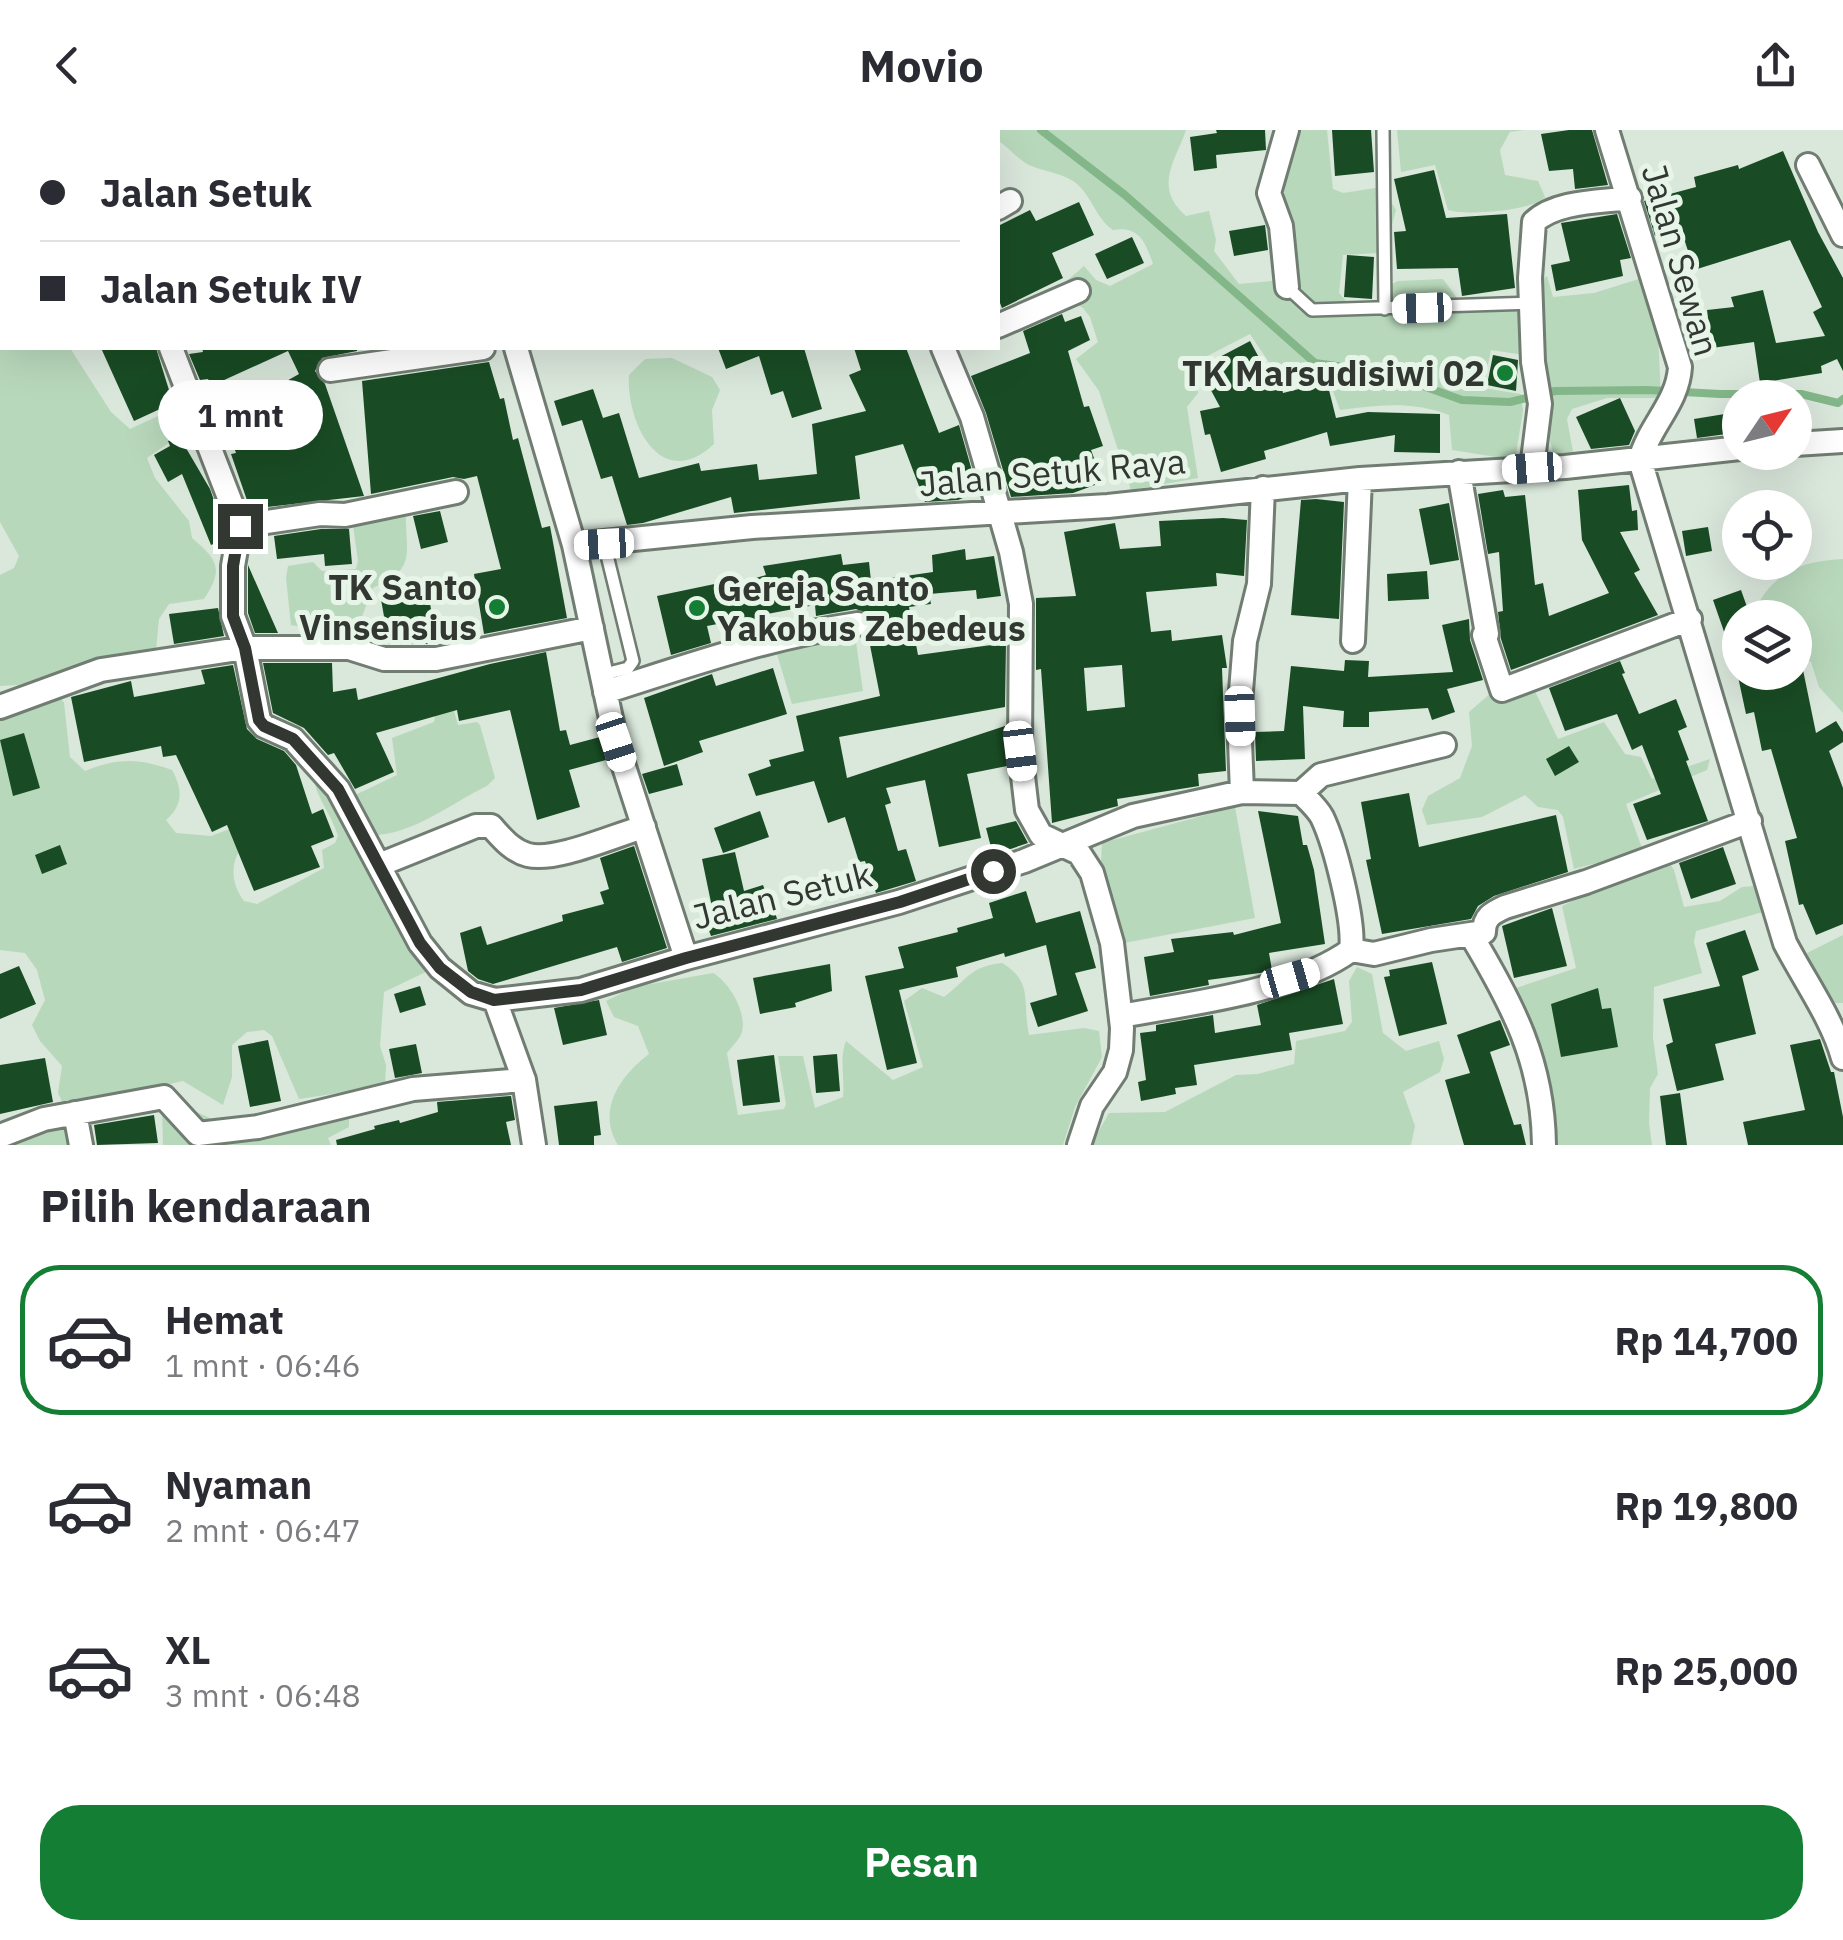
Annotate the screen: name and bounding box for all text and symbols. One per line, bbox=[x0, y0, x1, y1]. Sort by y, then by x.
text: Movio bbox=[859, 36, 984, 94]
icon: back bbox=[40, 38, 95, 93]
icon: share bbox=[1748, 38, 1803, 93]
street label: Jalan Sewan bbox=[1632, 159, 1730, 361]
text: Jalan Setuk bbox=[100, 168, 312, 217]
text: Jalan Setuk IV bbox=[100, 264, 362, 313]
car bbox=[1391, 292, 1453, 324]
place label: TK Marsudisiwi 02 bbox=[1182, 350, 1485, 396]
marker: TK Marsudisiwi 02 bbox=[1494, 362, 1516, 384]
north arrow bbox=[1722, 380, 1812, 470]
map controls bbox=[1722, 380, 1812, 690]
callout: 1 mnt bbox=[158, 381, 322, 451]
text: 1 mnt bbox=[197, 394, 284, 436]
street label: Jalan Setuk Raya bbox=[917, 437, 1187, 507]
car bbox=[1501, 451, 1563, 485]
button: locate bbox=[1722, 490, 1812, 580]
route end bbox=[218, 504, 263, 549]
car bbox=[573, 527, 635, 561]
place label: TK Santo Vinsensius bbox=[299, 564, 477, 650]
place label: Gereja Santo Yakobus Zebedeus bbox=[717, 565, 1026, 651]
marker: TK Santo Vinsensius bbox=[486, 596, 508, 618]
marker: Gereja Santo Yakobus Zebedeus bbox=[686, 597, 708, 619]
button: layers bbox=[1722, 600, 1812, 690]
car bbox=[1224, 685, 1256, 747]
car bbox=[592, 709, 640, 775]
car bbox=[1001, 719, 1039, 783]
route start bbox=[971, 849, 1016, 894]
street label: Jalan Setuk bbox=[688, 851, 876, 939]
car bbox=[1257, 955, 1323, 1001]
text: Pilih kendaraan bbox=[40, 1176, 372, 1234]
icon: car bbox=[45, 1295, 135, 1385]
text: Hemat bbox=[165, 1295, 284, 1344]
text: Rp 14,700 bbox=[1615, 1316, 1798, 1365]
text: 1 mnt · 06:46 bbox=[165, 1344, 361, 1386]
icon: car bbox=[45, 1460, 135, 1550]
text: Nyaman bbox=[165, 1460, 312, 1509]
text: Rp 19,800 bbox=[1615, 1481, 1798, 1530]
text: 2 mnt · 06:47 bbox=[165, 1509, 361, 1551]
icon: car bbox=[45, 1625, 135, 1715]
text: XL bbox=[165, 1625, 211, 1674]
text: Rp 25,000 bbox=[1615, 1646, 1798, 1695]
text: 3 mnt · 06:48 bbox=[165, 1674, 361, 1716]
button: Pesan bbox=[40, 1805, 1803, 1920]

